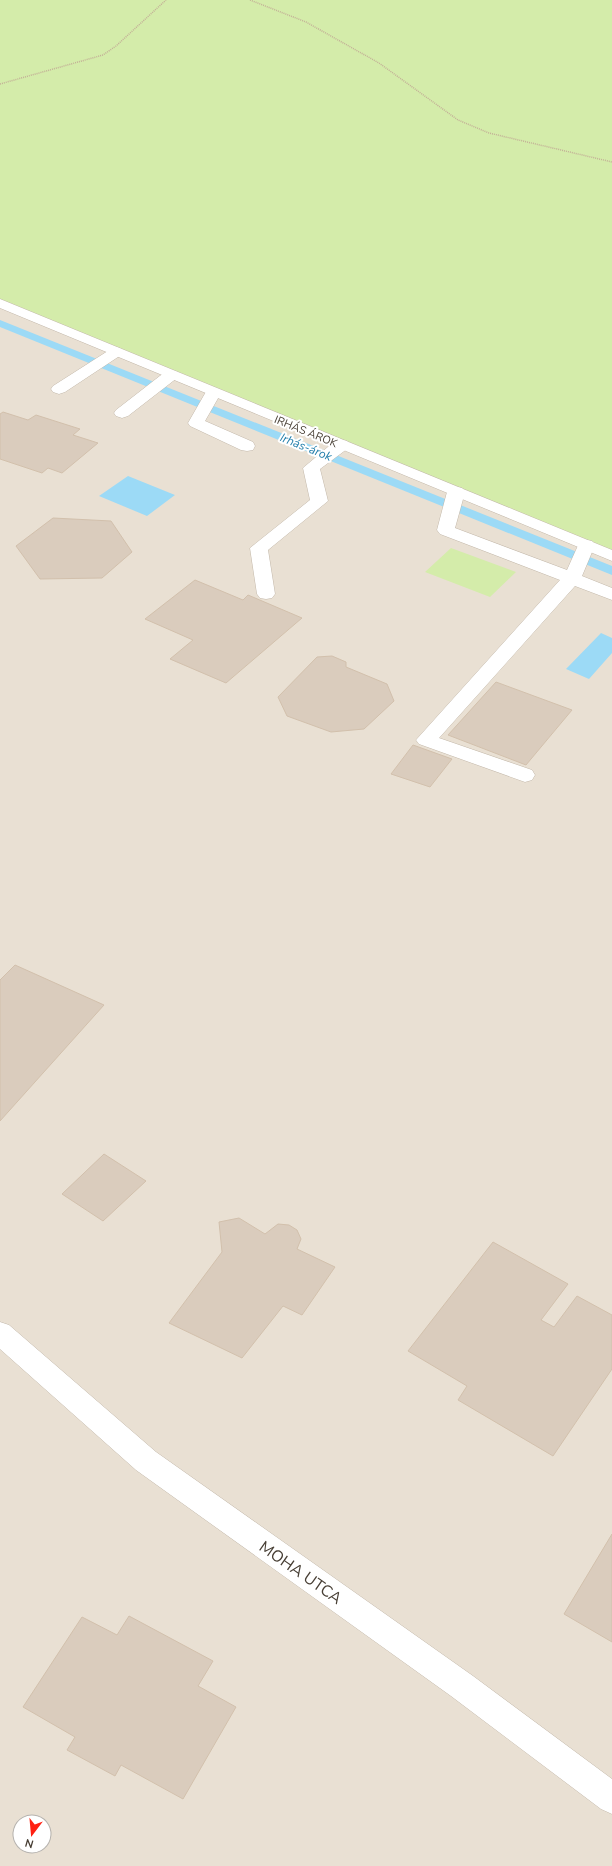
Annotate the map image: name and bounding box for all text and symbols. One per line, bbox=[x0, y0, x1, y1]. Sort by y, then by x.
street label: IRHÁS ÁROK bbox=[272, 411, 341, 451]
water label: Irhás-árok bbox=[278, 429, 335, 465]
street label: MOHA UTCA bbox=[255, 1536, 347, 1610]
north arrow bbox=[12, 1814, 52, 1854]
text: N bbox=[23, 1835, 35, 1851]

